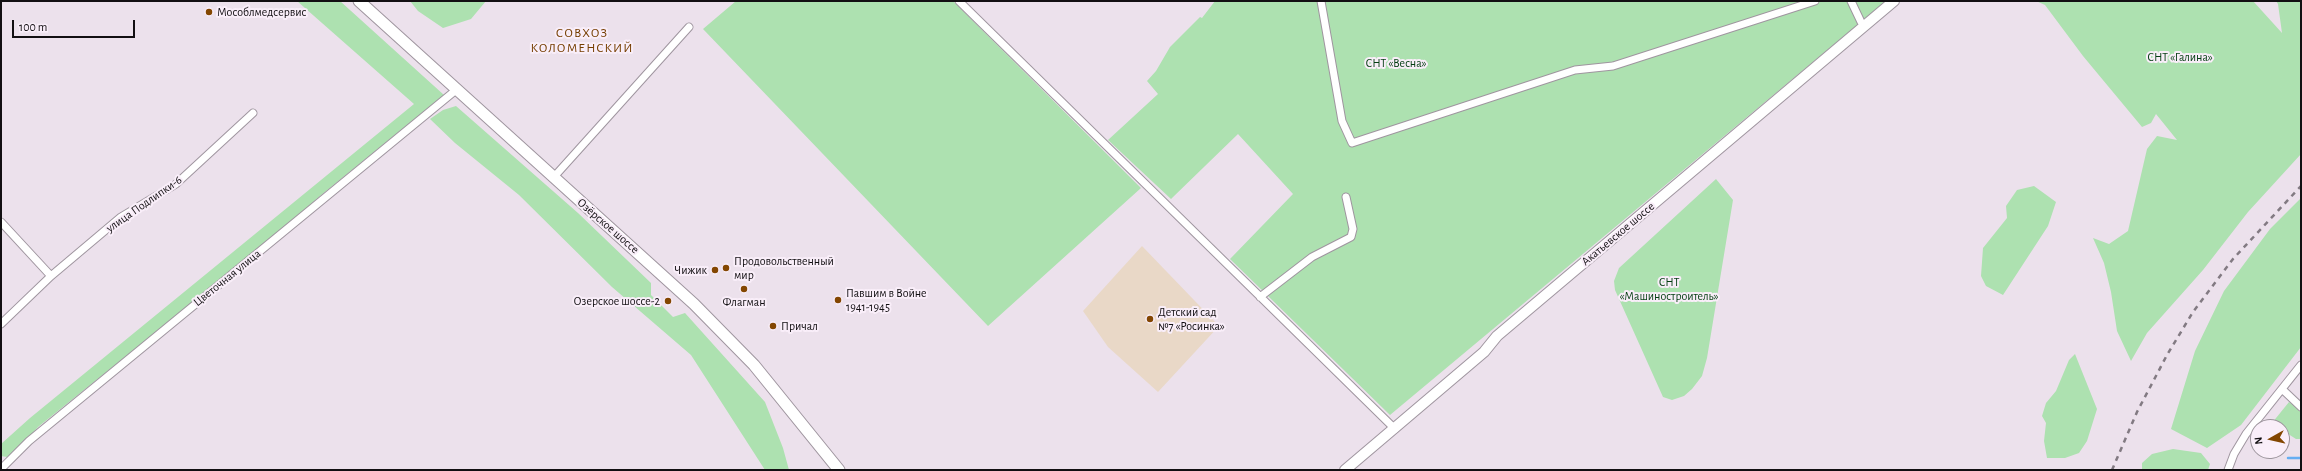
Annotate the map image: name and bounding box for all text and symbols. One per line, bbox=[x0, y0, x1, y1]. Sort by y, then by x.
place label: Мособлмедсервис bbox=[217, 5, 306, 19]
marker: Мособлмедсервис bbox=[204, 7, 214, 17]
scale bar bbox=[14, 12, 137, 38]
text: 100 m bbox=[19, 21, 47, 33]
district label: СОВХОЗ КОЛОМЕНСКИЙ bbox=[531, 25, 633, 56]
park label: СНТ «Галина» bbox=[2147, 50, 2213, 64]
park label: СНТ «Весна» bbox=[1365, 56, 1427, 70]
street label: улица Подлипки-6 bbox=[103, 173, 185, 235]
street label: Озёрское шоссе bbox=[574, 195, 642, 257]
street label: Акатьевское шоссе bbox=[1579, 199, 1657, 269]
street label: Цветочная улица bbox=[190, 246, 264, 310]
place label: Продовольственный мир bbox=[734, 254, 834, 282]
place label: Чижик bbox=[674, 263, 707, 277]
marker: Продовольственный мир bbox=[721, 263, 731, 273]
marker: Чижик bbox=[710, 265, 720, 275]
park label: СНТ «Машиностроитель» bbox=[1620, 275, 1718, 303]
marker: Флагман bbox=[739, 284, 749, 294]
place label: Павшим в Войне 1941-1945 bbox=[846, 286, 927, 314]
place label: Озерское шоссе-2 bbox=[574, 294, 660, 308]
place label: Флагман bbox=[722, 295, 766, 309]
marker: Павшим в Войне 1941-1945 bbox=[833, 295, 843, 305]
marker: Озерское шоссе-2 bbox=[663, 296, 673, 306]
place label: Детский сад №7 «Росинка» bbox=[1158, 305, 1225, 333]
marker: Детский сад №7 «Росинка» bbox=[1145, 314, 1155, 324]
place label: Причал bbox=[781, 319, 818, 333]
marker: Причал bbox=[768, 321, 778, 331]
north arrow bbox=[2250, 419, 2290, 459]
text: N bbox=[2253, 436, 2265, 445]

